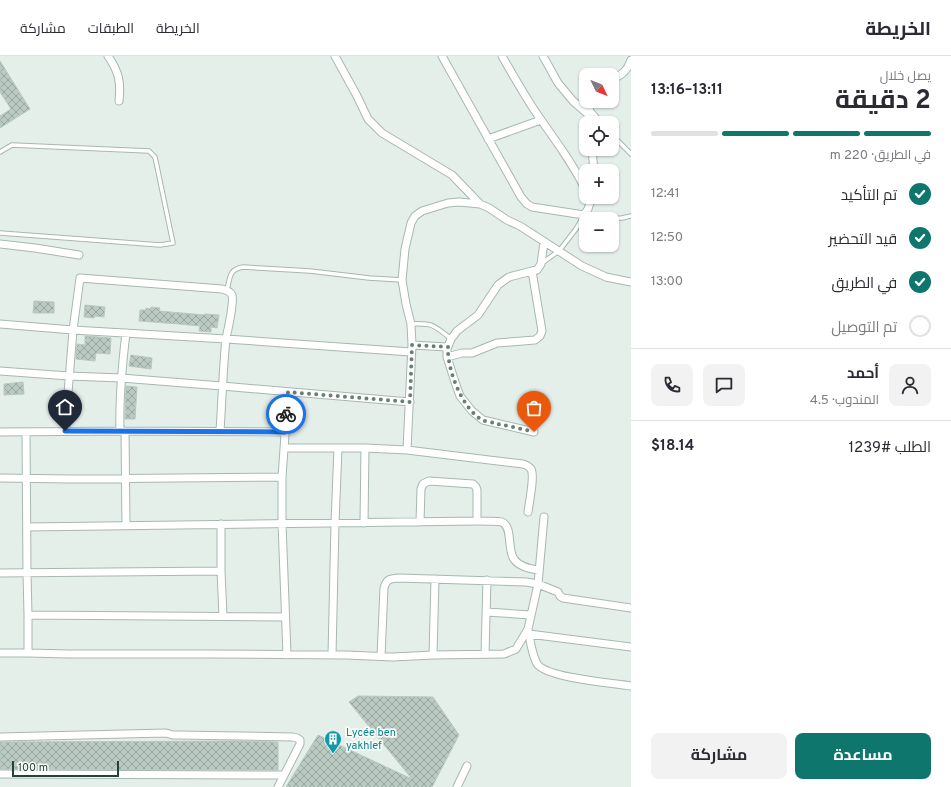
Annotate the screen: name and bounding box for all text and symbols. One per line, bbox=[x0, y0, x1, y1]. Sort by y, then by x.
text: الخريطة bbox=[865, 18, 931, 42]
text: مشاركة bbox=[20, 21, 66, 38]
text: الطبقات bbox=[88, 21, 134, 38]
text: الخريطة bbox=[156, 21, 200, 38]
north arrow bbox=[579, 68, 619, 108]
map controls bbox=[579, 68, 619, 252]
text: يصل خلال bbox=[880, 69, 931, 85]
text: 13:11–13:16 bbox=[651, 81, 723, 100]
text: 2 دقيقة bbox=[835, 85, 931, 118]
button: locate bbox=[579, 116, 619, 156]
text: في الطريق · 220 m bbox=[830, 148, 931, 164]
button: + bbox=[579, 164, 619, 204]
icon: check bbox=[909, 183, 931, 205]
text: 12:41 bbox=[651, 186, 680, 202]
text: تم التأكيد bbox=[841, 187, 897, 206]
button: − bbox=[579, 212, 619, 252]
icon: check bbox=[909, 227, 931, 249]
text: 12:50 bbox=[651, 230, 683, 246]
text: قيد التحضير bbox=[829, 231, 897, 250]
icon: check bbox=[909, 271, 931, 293]
text: 13:00 bbox=[651, 274, 683, 290]
text: في الطريق bbox=[832, 275, 897, 294]
text: تم التوصيل bbox=[831, 319, 897, 338]
button: phone bbox=[651, 364, 693, 406]
button: chat bbox=[703, 364, 745, 406]
button: person bbox=[889, 364, 931, 406]
text: أحمد bbox=[847, 365, 879, 384]
pin bbox=[48, 390, 82, 431]
pin bbox=[517, 391, 551, 432]
text: المندوب · 4.5 bbox=[810, 393, 879, 409]
courier bbox=[266, 394, 306, 434]
icon: home bbox=[54, 396, 76, 418]
icon: bag bbox=[523, 397, 545, 419]
icon: bike bbox=[275, 403, 297, 425]
text: $18.14 bbox=[651, 437, 694, 456]
text: الطلب #1239 bbox=[849, 439, 931, 458]
place label: Lycée ben yakhlef bbox=[346, 726, 396, 753]
building icon: Lycée ben yakhlef bbox=[323, 729, 343, 754]
button: مشاركة bbox=[651, 733, 787, 779]
button: مساعدة bbox=[795, 733, 931, 779]
scale bar bbox=[12, 759, 119, 778]
text: 100 m bbox=[18, 761, 48, 775]

